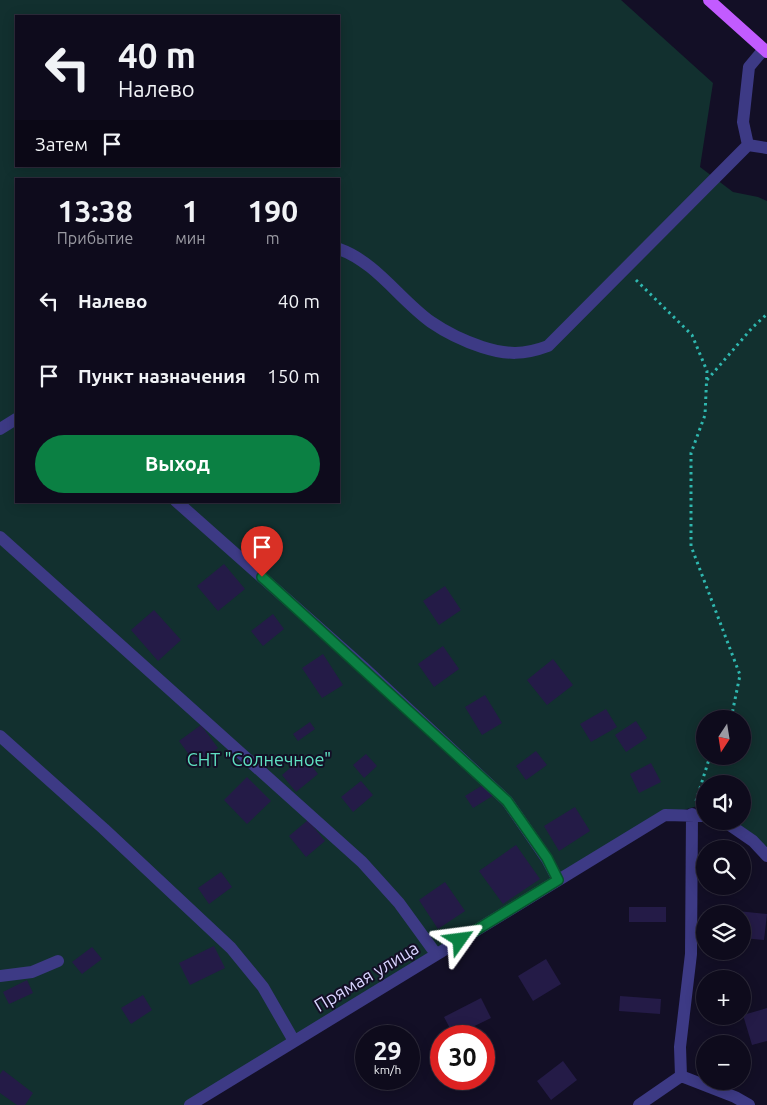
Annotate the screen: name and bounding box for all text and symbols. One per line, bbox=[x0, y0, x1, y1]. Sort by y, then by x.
icon: left bbox=[35, 35, 100, 100]
text: 40 m bbox=[118, 35, 196, 75]
text: Налево bbox=[118, 76, 195, 101]
icon: arrive bbox=[98, 130, 126, 158]
text: Затем bbox=[35, 133, 88, 155]
text: 13:38 bbox=[58, 194, 133, 228]
text: 1 bbox=[182, 194, 199, 228]
text: 190 bbox=[247, 194, 298, 228]
text: Прибытие bbox=[57, 229, 133, 247]
text: мин bbox=[175, 229, 206, 247]
text: m bbox=[266, 229, 280, 247]
icon: left bbox=[35, 287, 63, 315]
text: Налево bbox=[78, 290, 147, 312]
text: 40 m bbox=[278, 290, 320, 312]
icon: arrive bbox=[35, 362, 63, 390]
text: Пункт назначения bbox=[78, 365, 246, 387]
text: 150 m bbox=[267, 365, 320, 387]
button: Выход bbox=[35, 435, 320, 493]
pin bbox=[241, 526, 283, 577]
icon: arrive bbox=[248, 533, 276, 561]
north arrow bbox=[696, 710, 751, 765]
map controls bbox=[696, 710, 751, 1090]
park label: СНТ "Солнечное" bbox=[187, 749, 331, 769]
button: sound bbox=[696, 775, 751, 830]
button: search bbox=[696, 840, 751, 895]
button: layers bbox=[696, 905, 751, 960]
position arrow bbox=[433, 913, 485, 965]
street label: Прямая улица bbox=[310, 937, 422, 1015]
button: + bbox=[696, 970, 751, 1025]
speed limit sign: 30 bbox=[430, 1025, 495, 1090]
button: − bbox=[696, 1035, 751, 1090]
text: 29 bbox=[373, 1037, 402, 1065]
text: km/h bbox=[374, 1063, 401, 1076]

